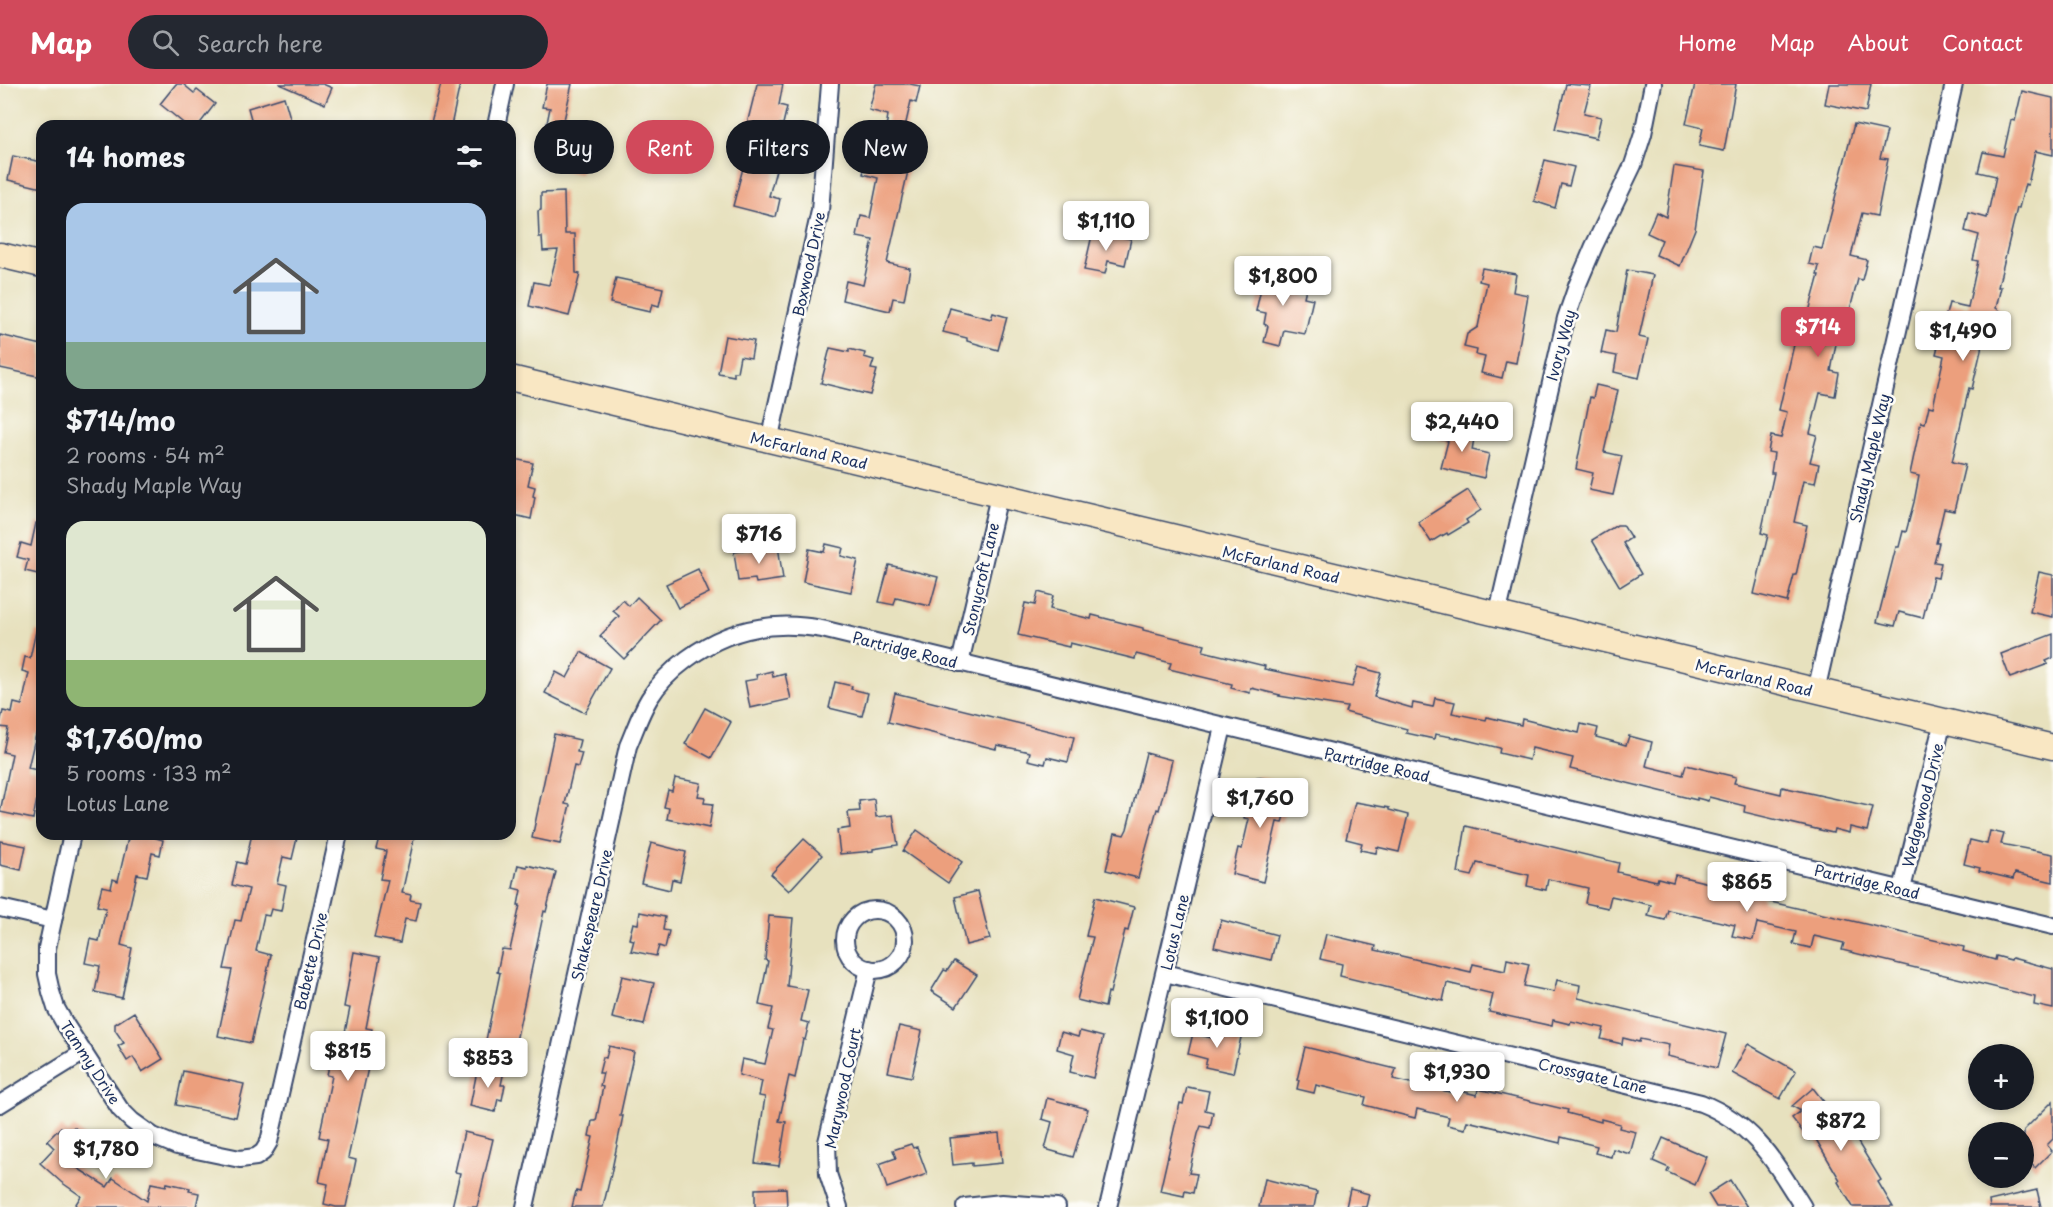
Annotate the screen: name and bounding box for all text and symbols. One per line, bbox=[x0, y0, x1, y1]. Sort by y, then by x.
search box bbox=[128, 15, 548, 69]
text: Map bbox=[30, 21, 92, 64]
icon: search bbox=[149, 26, 182, 59]
text: Search here bbox=[197, 26, 323, 59]
text: Home bbox=[1678, 26, 1737, 58]
text: Map bbox=[1770, 26, 1815, 58]
text: About bbox=[1848, 26, 1909, 58]
text: Contact bbox=[1942, 26, 2023, 58]
chip: Buy bbox=[534, 120, 614, 174]
chip: Rent bbox=[626, 120, 714, 174]
chip: Filters bbox=[726, 120, 830, 174]
chip: New bbox=[842, 120, 928, 174]
text: 14 homes bbox=[66, 137, 185, 176]
icon: filters bbox=[453, 140, 486, 173]
pin: $1,110 bbox=[1057, 201, 1155, 252]
text: $1,110 bbox=[1077, 205, 1135, 235]
street label: Boxwood Drive bbox=[786, 209, 830, 319]
icon: home bbox=[222, 242, 330, 350]
pin: $1,800 bbox=[1234, 256, 1332, 307]
text: $1,800 bbox=[1248, 260, 1318, 290]
street label: Ivory Way bbox=[1539, 307, 1581, 383]
pin: $714 bbox=[1782, 307, 1854, 358]
text: $714 bbox=[1795, 311, 1841, 341]
pin: $1,490 bbox=[1914, 311, 2012, 362]
text: $1,490 bbox=[1929, 315, 1997, 345]
street label: Shady Maple Way bbox=[1843, 391, 1895, 525]
text: $714/mo bbox=[66, 401, 175, 440]
pin: $2,440 bbox=[1413, 402, 1511, 453]
text: $2,440 bbox=[1425, 406, 1499, 436]
street label: McFarland Road bbox=[748, 425, 870, 475]
text: 2 rooms · 54 m² bbox=[66, 440, 225, 470]
text: Shady Maple Way bbox=[66, 470, 242, 500]
pin: $716 bbox=[723, 514, 795, 565]
text: $716 bbox=[736, 518, 782, 548]
street label: Stonycroft Lane bbox=[956, 520, 1004, 638]
street label: McFarland Road bbox=[1220, 539, 1342, 589]
icon: home bbox=[222, 560, 330, 668]
street label: Partridge Road bbox=[850, 625, 960, 673]
street label: McFarland Road bbox=[1693, 652, 1815, 702]
text: $1,760/mo bbox=[66, 719, 203, 758]
street label: Wedgewood Drive bbox=[1895, 740, 1949, 870]
street label: Partridge Road bbox=[1322, 741, 1432, 787]
text: 5 rooms · 133 m² bbox=[66, 758, 232, 788]
pin: $1,760 bbox=[1211, 778, 1309, 829]
text: $1,760 bbox=[1226, 782, 1294, 812]
text: Lotus Lane bbox=[66, 788, 170, 818]
street label: Shakespeare Drive bbox=[565, 847, 617, 983]
street label: Partridge Road bbox=[1812, 858, 1922, 904]
pin: $865 bbox=[1711, 862, 1783, 913]
text: $865 bbox=[1721, 866, 1773, 896]
street label: Lotus Lane bbox=[1154, 892, 1194, 972]
street label: Babette Drive bbox=[288, 910, 332, 1012]
pin: $1,100 bbox=[1168, 998, 1266, 1049]
text: $1,100 bbox=[1185, 1002, 1249, 1032]
street label: Tammy Drive bbox=[55, 1016, 127, 1108]
street label: Marywood Court bbox=[818, 1025, 866, 1151]
pin: $815 bbox=[312, 1031, 384, 1082]
text: $815 bbox=[324, 1035, 372, 1065]
pin: $853 bbox=[452, 1038, 524, 1089]
text: $853 bbox=[463, 1042, 513, 1072]
map controls bbox=[1968, 1044, 2034, 1188]
button: + bbox=[1968, 1044, 2034, 1110]
street label: Crossgate Lane bbox=[1536, 1051, 1650, 1099]
pin: $1,930 bbox=[1408, 1052, 1506, 1103]
text: $1,930 bbox=[1424, 1056, 1490, 1086]
pin: $872 bbox=[1805, 1101, 1877, 1152]
text: $872 bbox=[1816, 1105, 1866, 1135]
button: − bbox=[1968, 1122, 2034, 1188]
pin: $1,780 bbox=[57, 1129, 155, 1180]
text: $1,780 bbox=[73, 1133, 139, 1163]

